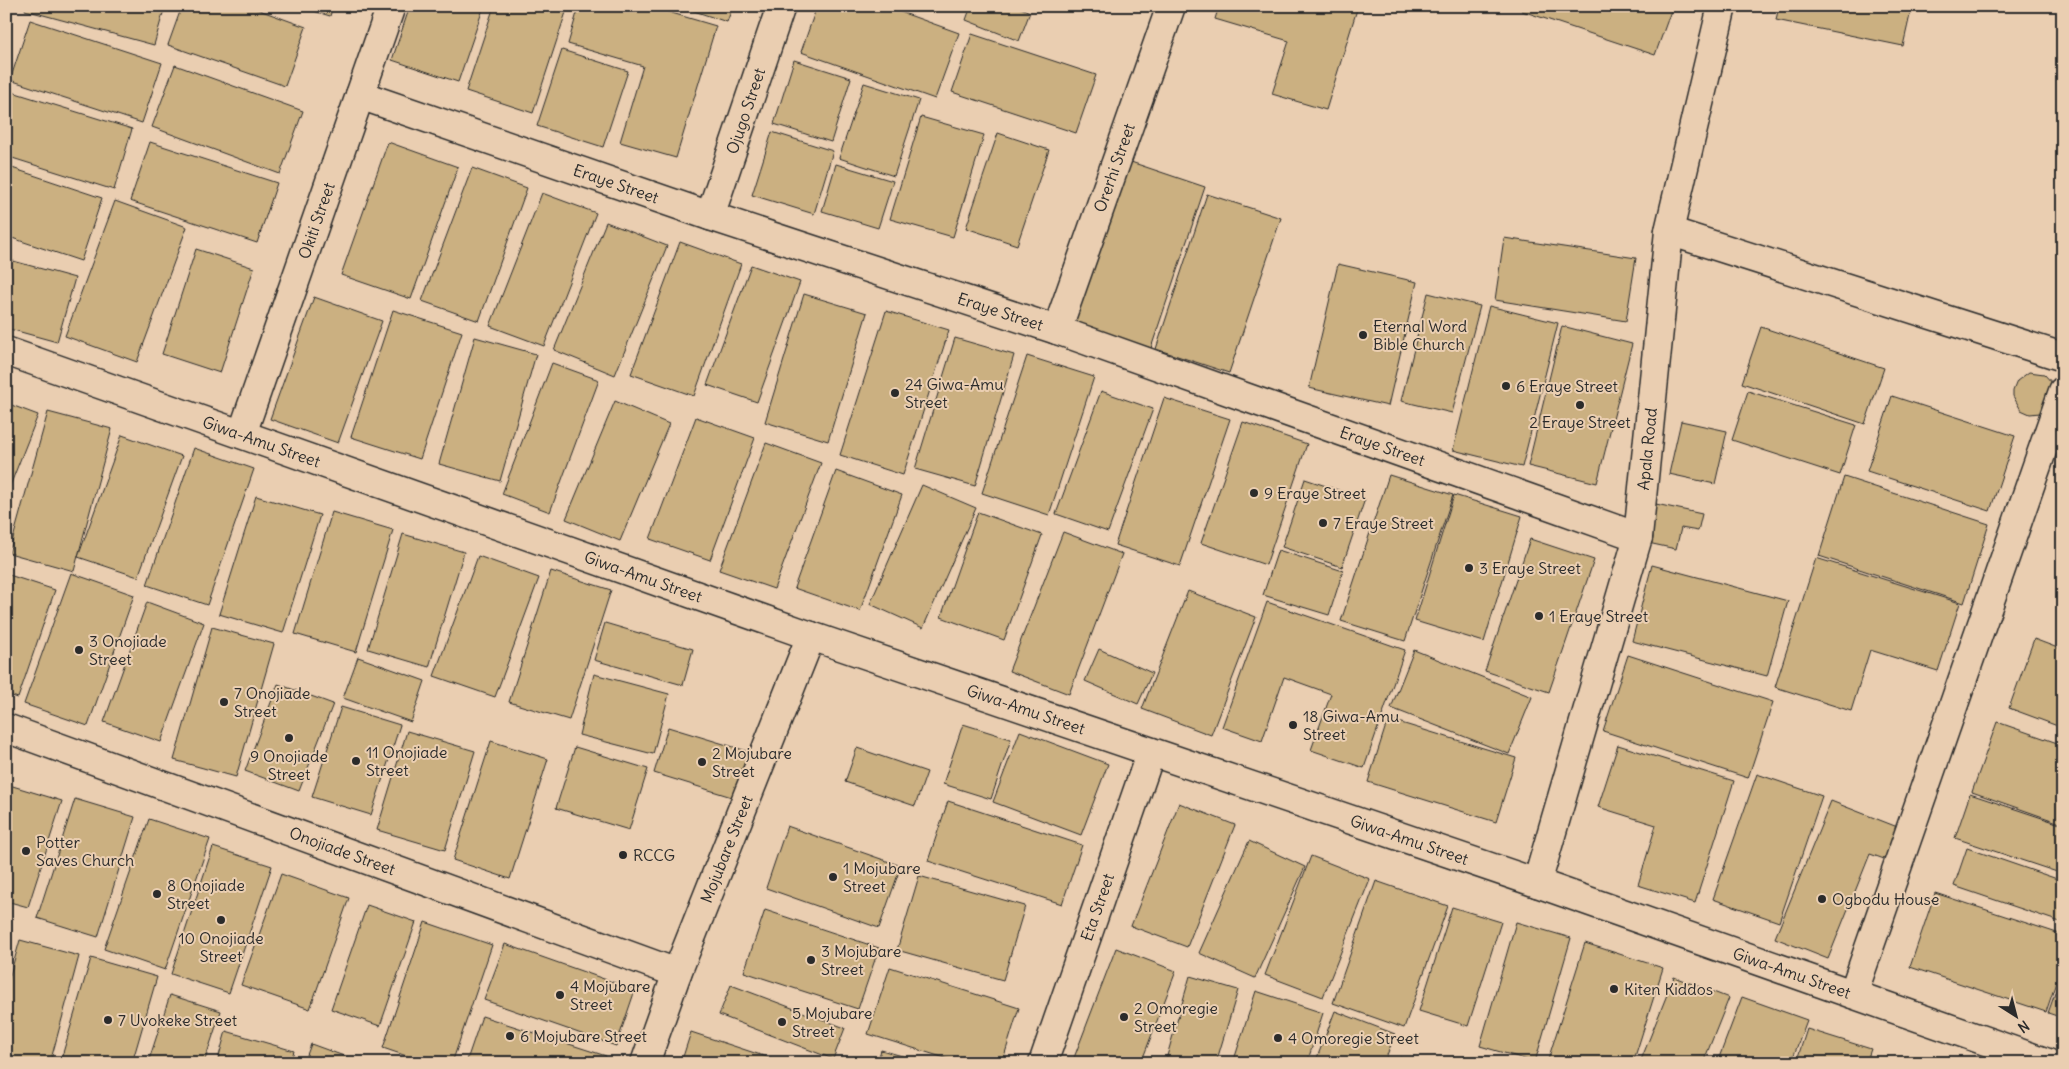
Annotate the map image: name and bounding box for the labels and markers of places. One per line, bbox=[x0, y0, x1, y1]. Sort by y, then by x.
place label: Eternal Word Bible Church bbox=[1373, 316, 1467, 354]
marker: Eternal Word Bible Church bbox=[1357, 329, 1369, 341]
place label: 24 Giwa-Amu Street bbox=[905, 374, 1004, 412]
place label: 6 Eraye Street bbox=[1516, 376, 1619, 396]
marker: 6 Eraye Street bbox=[1500, 380, 1512, 392]
marker: 24 Giwa-Amu Street bbox=[889, 387, 901, 399]
marker: 2 Eraye Street bbox=[1574, 399, 1586, 411]
place label: 2 Eraye Street bbox=[1529, 412, 1631, 432]
place label: 9 Eraye Street bbox=[1264, 483, 1367, 503]
marker: 9 Eraye Street bbox=[1248, 487, 1260, 499]
place label: 7 Eraye Street bbox=[1333, 513, 1434, 533]
marker: 7 Eraye Street bbox=[1317, 517, 1329, 529]
place label: 3 Eraye Street bbox=[1479, 558, 1581, 578]
marker: 3 Eraye Street bbox=[1463, 562, 1475, 574]
place label: 1 Eraye Street bbox=[1549, 606, 1649, 626]
marker: 1 Eraye Street bbox=[1533, 610, 1545, 622]
place label: 3 Onojiade Street bbox=[89, 631, 167, 669]
marker: 3 Onojiade Street bbox=[73, 644, 85, 656]
place label: 7 Onojiade Street bbox=[234, 683, 310, 721]
marker: 7 Onojiade Street bbox=[218, 696, 230, 708]
place label: 18 Giwa-Amu Street bbox=[1303, 706, 1399, 744]
marker: 18 Giwa-Amu Street bbox=[1287, 719, 1299, 731]
marker: 9 Onojiade Street bbox=[283, 732, 295, 744]
place label: 11 Onojiade Street bbox=[366, 742, 447, 780]
place label: 2 Mojubare Street bbox=[712, 743, 792, 781]
place label: 9 Onojiade Street bbox=[250, 746, 328, 784]
marker: 11 Onojiade Street bbox=[350, 755, 362, 767]
marker: 2 Mojubare Street bbox=[696, 756, 708, 768]
place label: Potter Saves Church bbox=[36, 832, 134, 870]
marker: Potter Saves Church bbox=[20, 845, 32, 857]
place label: RCCG bbox=[633, 845, 675, 865]
marker: RCCG bbox=[617, 849, 629, 861]
place label: 1 Mojubare Street bbox=[843, 858, 921, 896]
marker: 1 Mojubare Street bbox=[827, 871, 839, 883]
place label: 8 Onojiade Street bbox=[167, 875, 245, 913]
marker: 8 Onojiade Street bbox=[151, 888, 163, 900]
place label: Ogbodu House bbox=[1832, 889, 1939, 909]
marker: Ogbodu House bbox=[1816, 893, 1828, 905]
marker: 10 Onojiade Street bbox=[215, 914, 227, 926]
place label: 10 Onojiade Street bbox=[178, 928, 264, 966]
place label: 3 Mojubare Street bbox=[821, 941, 901, 979]
marker: 3 Mojubare Street bbox=[805, 954, 817, 966]
place label: 4 Mojubare Street bbox=[570, 976, 650, 1014]
place label: Kiten Kiddos bbox=[1624, 979, 1713, 999]
marker: Kiten Kiddos bbox=[1608, 983, 1620, 995]
marker: 4 Mojubare Street bbox=[554, 989, 566, 1001]
place label: 2 Omoregie Street bbox=[1134, 998, 1218, 1036]
place label: 5 Mojubare Street bbox=[792, 1003, 872, 1041]
place label: 7 Uvokeke Street bbox=[118, 1010, 238, 1030]
marker: 2 Omoregie Street bbox=[1118, 1011, 1130, 1023]
marker: 7 Uvokeke Street bbox=[102, 1014, 114, 1026]
marker: 5 Mojubare Street bbox=[776, 1016, 788, 1028]
place label: 6 Mojubare Street bbox=[520, 1026, 648, 1046]
place label: 4 Omoregie Street bbox=[1288, 1028, 1419, 1048]
marker: 6 Mojubare Street bbox=[504, 1030, 516, 1042]
marker: 4 Omoregie Street bbox=[1272, 1032, 1284, 1044]

